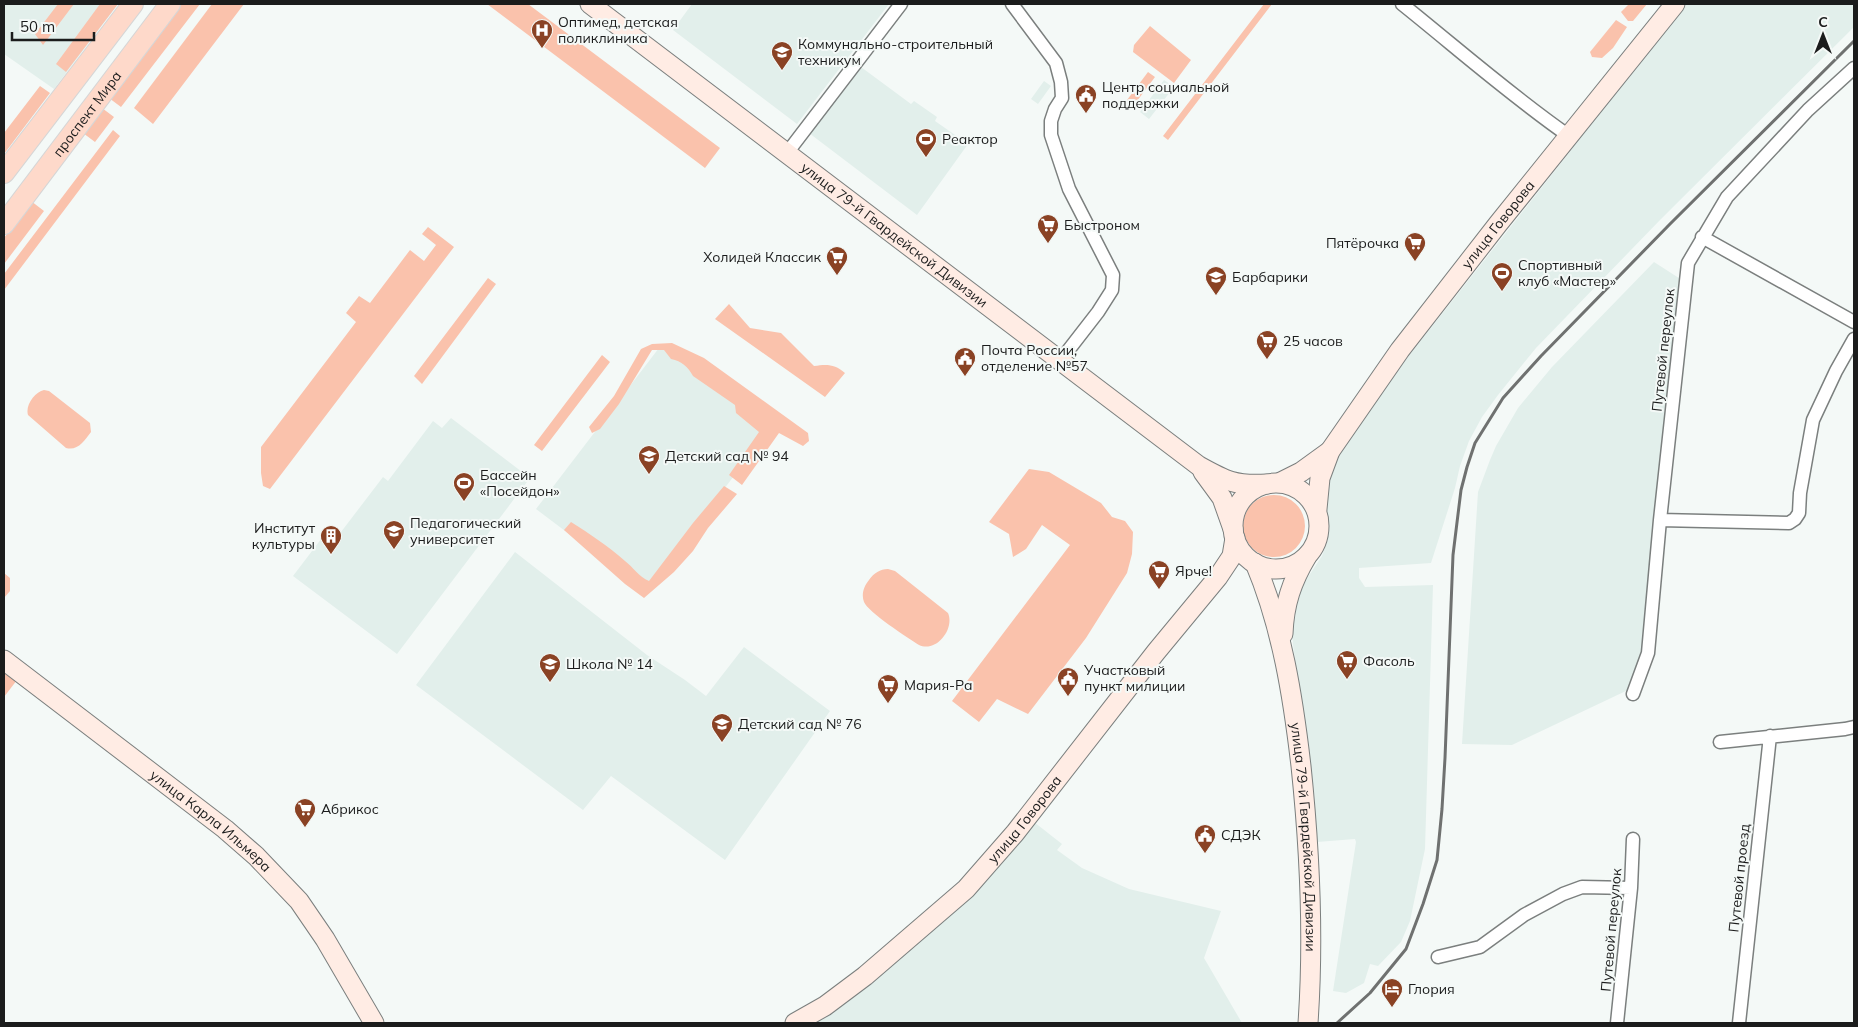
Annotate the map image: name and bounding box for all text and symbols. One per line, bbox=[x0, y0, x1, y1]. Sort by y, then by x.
scale bar bbox=[12, 10, 95, 42]
north arrow bbox=[1798, 10, 1848, 60]
place label: Оптимед, детская поликлиника bbox=[558, 13, 678, 47]
text: С bbox=[1818, 13, 1828, 31]
text: 50 m bbox=[20, 17, 55, 36]
hospital icon: Оптимед, детская поликлиника bbox=[530, 18, 554, 49]
place label: Коммунально-строительный техникум bbox=[798, 35, 993, 69]
school or university icon: Коммунально-строительный техникум bbox=[770, 40, 794, 71]
street label: проспект Мира bbox=[49, 67, 125, 160]
place label: Центр социальной поддержки bbox=[1102, 78, 1229, 112]
public building icon: Центр социальной поддержки bbox=[1074, 83, 1098, 114]
sports icon: Реактор bbox=[914, 127, 938, 158]
place label: Реактор bbox=[942, 130, 998, 148]
street label: улица 79-й Гвардейской Дивизии bbox=[797, 158, 991, 311]
street label: улица Говорова bbox=[1458, 177, 1538, 272]
supermarket icon: Быстроном bbox=[1036, 213, 1060, 244]
place label: Быстроном bbox=[1064, 216, 1140, 234]
supermarket icon: Пятёрочка bbox=[1403, 231, 1427, 262]
place label: Пятёрочка bbox=[1326, 234, 1399, 252]
supermarket icon: Холидей Классик bbox=[825, 245, 849, 276]
place label: Холидей Классик bbox=[703, 248, 821, 266]
place label: Спортивный клуб «Мастер» bbox=[1518, 256, 1616, 290]
sports icon: Спортивный клуб «Мастер» bbox=[1490, 261, 1514, 292]
school or university icon: Барбарики bbox=[1204, 265, 1228, 296]
place label: Барбарики bbox=[1232, 268, 1308, 286]
street label: Путевой переулок bbox=[1648, 287, 1678, 412]
supermarket icon: 25 часов bbox=[1255, 329, 1279, 360]
place label: 25 часов bbox=[1283, 332, 1343, 350]
place label: Почта России, отделение №57 bbox=[981, 341, 1088, 375]
public building icon: Почта России, отделение №57 bbox=[953, 346, 977, 377]
school or university icon: Детский сад № 94 bbox=[637, 444, 661, 475]
place label: Детский сад № 94 bbox=[665, 447, 789, 465]
place label: Бассейн «Посейдон» bbox=[480, 466, 559, 500]
sports icon: Бассейн «Посейдон» bbox=[452, 471, 476, 502]
place label: Педагогический университет bbox=[410, 514, 521, 548]
place label: Институт культуры bbox=[252, 519, 316, 553]
school or university icon: Педагогический университет bbox=[382, 519, 406, 550]
building icon: Институт культуры bbox=[319, 524, 343, 555]
supermarket icon: Ярче! bbox=[1147, 559, 1171, 590]
place label: Ярче! bbox=[1175, 562, 1212, 580]
supermarket icon: Фасоль bbox=[1335, 649, 1359, 680]
school or university icon: Школа № 14 bbox=[538, 652, 562, 683]
place label: Фасоль bbox=[1363, 652, 1415, 670]
place label: Школа № 14 bbox=[566, 655, 653, 673]
place label: Участковый пункт милиции bbox=[1083, 661, 1185, 695]
public building icon: Участковый пункт милиции bbox=[1056, 666, 1080, 697]
supermarket icon: Мария-Ра bbox=[876, 673, 900, 704]
place label: Мария-Ра bbox=[904, 676, 973, 694]
school or university icon: Детский сад № 76 bbox=[710, 712, 734, 743]
place label: Детский сад № 76 bbox=[738, 715, 862, 733]
street label: улица 79-й Гвардейской Дивизии bbox=[1287, 721, 1320, 952]
street label: улица Карла Ильмера bbox=[146, 766, 275, 876]
street label: улица Говорова bbox=[984, 772, 1066, 867]
supermarket icon: Абрикос bbox=[293, 797, 317, 828]
place label: Абрикос bbox=[321, 800, 379, 818]
street label: Путевой проезд bbox=[1724, 822, 1754, 933]
public building icon: СДЭК bbox=[1193, 823, 1217, 854]
place label: СДЭК bbox=[1221, 826, 1261, 844]
street label: Путевой переулок bbox=[1597, 867, 1625, 992]
hotel icon: Глория bbox=[1380, 977, 1404, 1008]
place label: Глория bbox=[1408, 980, 1455, 998]

